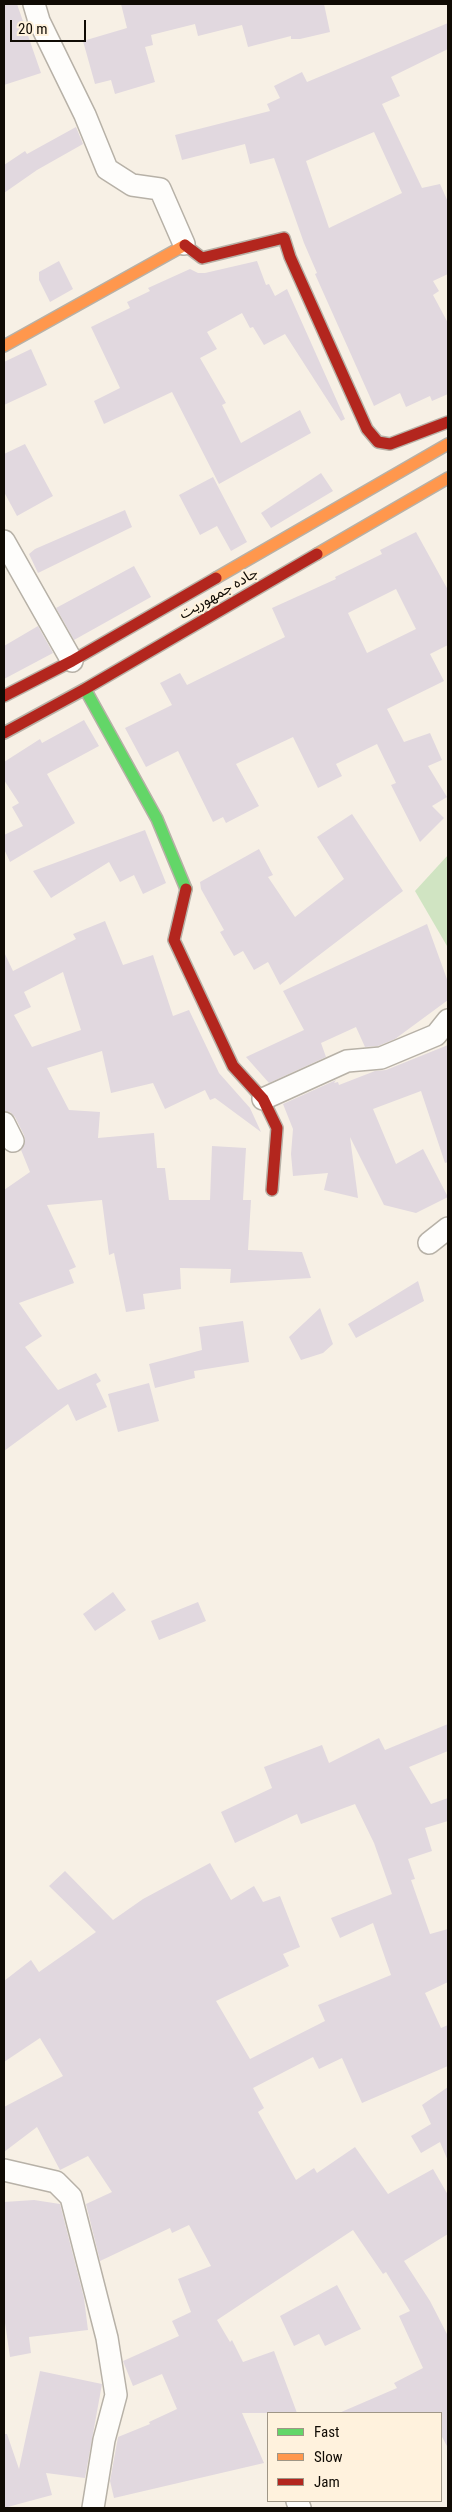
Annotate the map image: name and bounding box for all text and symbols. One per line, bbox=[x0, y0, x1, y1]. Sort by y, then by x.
scale bar bbox=[12, 10, 89, 42]
text: 20 m bbox=[18, 20, 48, 38]
street label: جاده جمهوریت bbox=[176, 564, 262, 624]
legend bbox=[267, 2412, 442, 2502]
text: Fast bbox=[314, 2423, 339, 2441]
text: Slow bbox=[314, 2448, 343, 2466]
text: Jam bbox=[314, 2473, 340, 2491]

